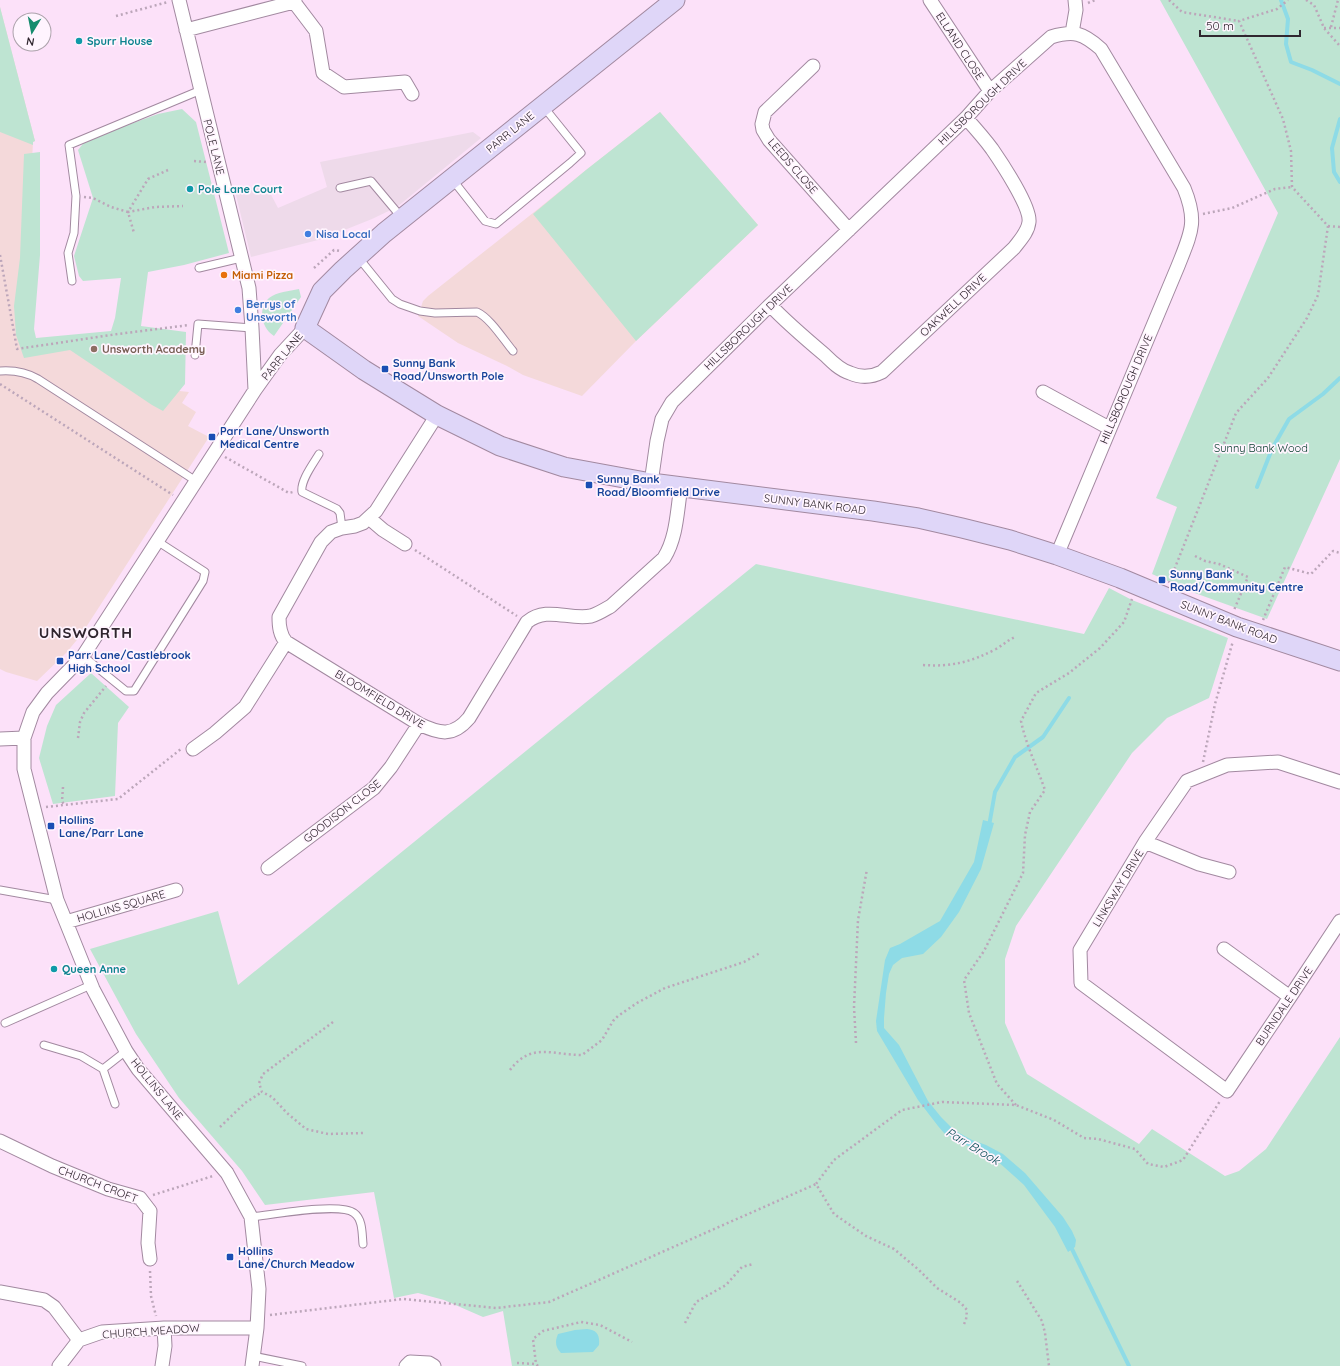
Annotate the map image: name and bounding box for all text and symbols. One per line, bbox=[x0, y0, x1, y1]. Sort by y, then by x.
street label: ELLAND CLOSE bbox=[933, 10, 987, 82]
north arrow bbox=[12, 12, 52, 52]
scale bar bbox=[1200, 12, 1300, 38]
text: 50 m bbox=[1206, 18, 1234, 33]
text: N bbox=[25, 34, 35, 49]
place label: Spurr House bbox=[87, 34, 153, 48]
marker: Spurr House bbox=[74, 36, 84, 46]
street label: HILLSBOROUGH DRIVE bbox=[935, 56, 1029, 148]
street label: PARR LANE bbox=[483, 108, 537, 156]
street label: POLE LANE bbox=[200, 118, 228, 176]
street label: LEEDS CLOSE bbox=[765, 135, 821, 197]
place label: Pole Lane Court bbox=[198, 182, 283, 196]
marker: Pole Lane Court bbox=[185, 184, 195, 194]
place label: Nisa Local bbox=[316, 227, 371, 241]
marker: Nisa Local bbox=[303, 229, 313, 239]
place label: Miami Pizza bbox=[232, 268, 293, 282]
marker: Miami Pizza bbox=[219, 270, 229, 280]
street label: OAKWELL DRIVE bbox=[917, 271, 989, 339]
street label: HILLSBOROUGH DRIVE bbox=[701, 281, 795, 373]
place label: Berrys of Unsworth bbox=[246, 297, 297, 324]
marker: Berrys of Unsworth bbox=[233, 305, 243, 315]
street label: PARR LANE bbox=[258, 329, 306, 383]
street label: HILLSBOROUGH DRIVE bbox=[1097, 332, 1155, 446]
place label: Unsworth Academy bbox=[102, 342, 205, 356]
marker: Unsworth Academy bbox=[89, 344, 99, 354]
place label: Sunny Bank Road/Unsworth Pole bbox=[393, 356, 504, 383]
marker: Sunny Bank Road/Unsworth Pole bbox=[380, 364, 390, 374]
place label: Parr Lane/Unsworth Medical Centre bbox=[220, 424, 329, 451]
marker: Parr Lane/Unsworth Medical Centre bbox=[207, 432, 217, 442]
park label: Sunny Bank Wood bbox=[1214, 441, 1308, 455]
place label: Sunny Bank Road/Bloomfield Drive bbox=[597, 472, 720, 499]
marker: Sunny Bank Road/Bloomfield Drive bbox=[584, 480, 594, 490]
street label: SUNNY BANK ROAD bbox=[763, 491, 867, 517]
place label: Sunny Bank Road/Community Centre bbox=[1170, 567, 1304, 594]
marker: Sunny Bank Road/Community Centre bbox=[1157, 575, 1167, 585]
street label: SUNNY BANK ROAD bbox=[1179, 597, 1279, 647]
district label: UNSWORTH bbox=[39, 623, 133, 642]
place label: Parr Lane/Castlebrook High School bbox=[68, 648, 191, 675]
marker: Parr Lane/Castlebrook High School bbox=[55, 656, 65, 666]
street label: BLOOMFIELD DRIVE bbox=[332, 667, 428, 731]
street label: GOODISON CLOSE bbox=[300, 776, 384, 846]
place label: Hollins Lane/Parr Lane bbox=[59, 813, 144, 840]
marker: Hollins Lane/Parr Lane bbox=[46, 821, 56, 831]
street label: LINKSWAY DRIVE bbox=[1089, 847, 1147, 929]
street label: HOLLINS SQUARE bbox=[75, 887, 167, 925]
place label: Queen Anne bbox=[62, 962, 127, 976]
marker: Queen Anne bbox=[49, 964, 59, 974]
street label: BURNDALE DRIVE bbox=[1252, 964, 1316, 1048]
street label: HOLLINS LANE bbox=[128, 1055, 186, 1123]
water label: Parr Brook bbox=[943, 1124, 1004, 1169]
street label: CHURCH CROFT bbox=[56, 1162, 140, 1206]
place label: Hollins Lane/Church Meadow bbox=[238, 1244, 355, 1271]
marker: Hollins Lane/Church Meadow bbox=[225, 1252, 235, 1262]
street label: CHURCH MEADOW bbox=[102, 1321, 201, 1341]

